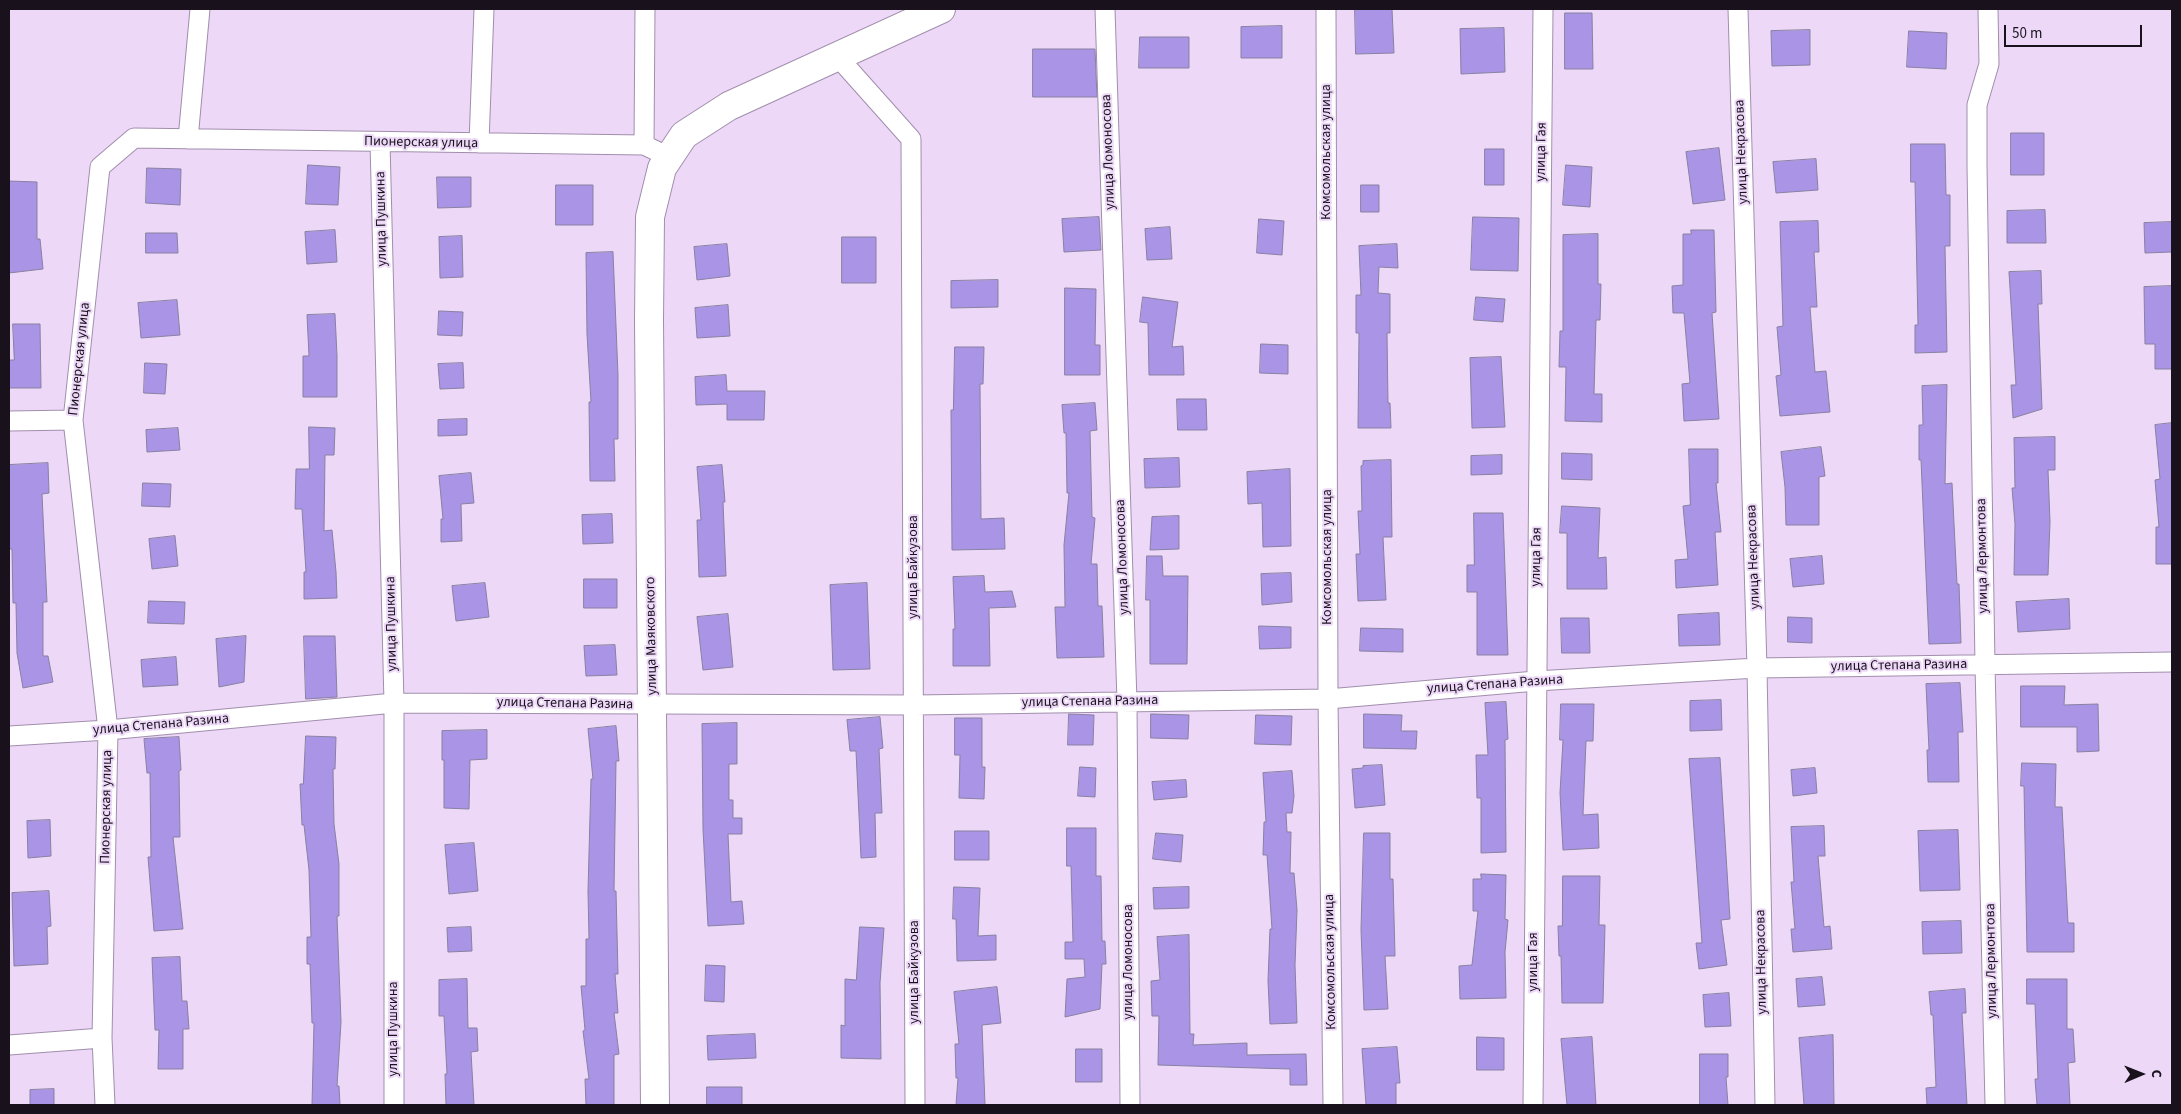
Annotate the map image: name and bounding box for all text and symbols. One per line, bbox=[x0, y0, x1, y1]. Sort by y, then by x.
scale bar bbox=[2006, 15, 2144, 47]
text: 50 m bbox=[2012, 23, 2042, 44]
street label: Комсомольская улица bbox=[1319, 84, 1335, 220]
street label: улица Ломоносова bbox=[1099, 94, 1119, 210]
street label: улица Некрасова bbox=[1732, 99, 1752, 205]
street label: улица Гая bbox=[1533, 122, 1551, 182]
street label: Пионерская улица bbox=[364, 134, 478, 152]
street label: улица Пушкина bbox=[373, 171, 391, 267]
street label: Пионерская улица bbox=[66, 301, 94, 417]
street label: Комсомольская улица bbox=[1320, 489, 1336, 625]
street label: улица Лермонтова bbox=[1974, 498, 1992, 614]
street label: улица Ломоносова bbox=[1113, 499, 1133, 615]
street label: улица Некрасова bbox=[1744, 504, 1764, 610]
street label: улица Байкузова bbox=[906, 515, 922, 619]
street label: улица Гая bbox=[1528, 527, 1546, 587]
street label: улица Пушкина bbox=[383, 576, 401, 672]
street label: улица Маяковского bbox=[643, 576, 661, 696]
street label: улица Степана Разина bbox=[1831, 656, 1967, 676]
street label: улица Степана Разина bbox=[1426, 672, 1564, 698]
street label: улица Степана Разина bbox=[1022, 692, 1158, 712]
street label: улица Степана Разина bbox=[497, 694, 633, 714]
street label: улица Степана Разина bbox=[92, 711, 230, 739]
street label: Пионерская улица bbox=[98, 750, 116, 864]
street label: Комсомольская улица bbox=[1321, 894, 1341, 1030]
street label: улица Лермонтова bbox=[1983, 903, 2001, 1019]
street label: улица Ломоносова bbox=[1121, 904, 1137, 1020]
street label: улица Некрасова bbox=[1753, 909, 1771, 1015]
street label: улица Байкузова bbox=[907, 920, 923, 1024]
street label: улица Гая bbox=[1526, 932, 1542, 992]
street label: улица Пушкина bbox=[386, 981, 402, 1077]
north arrow bbox=[2116, 1049, 2166, 1099]
text: С bbox=[2146, 1069, 2166, 1078]

